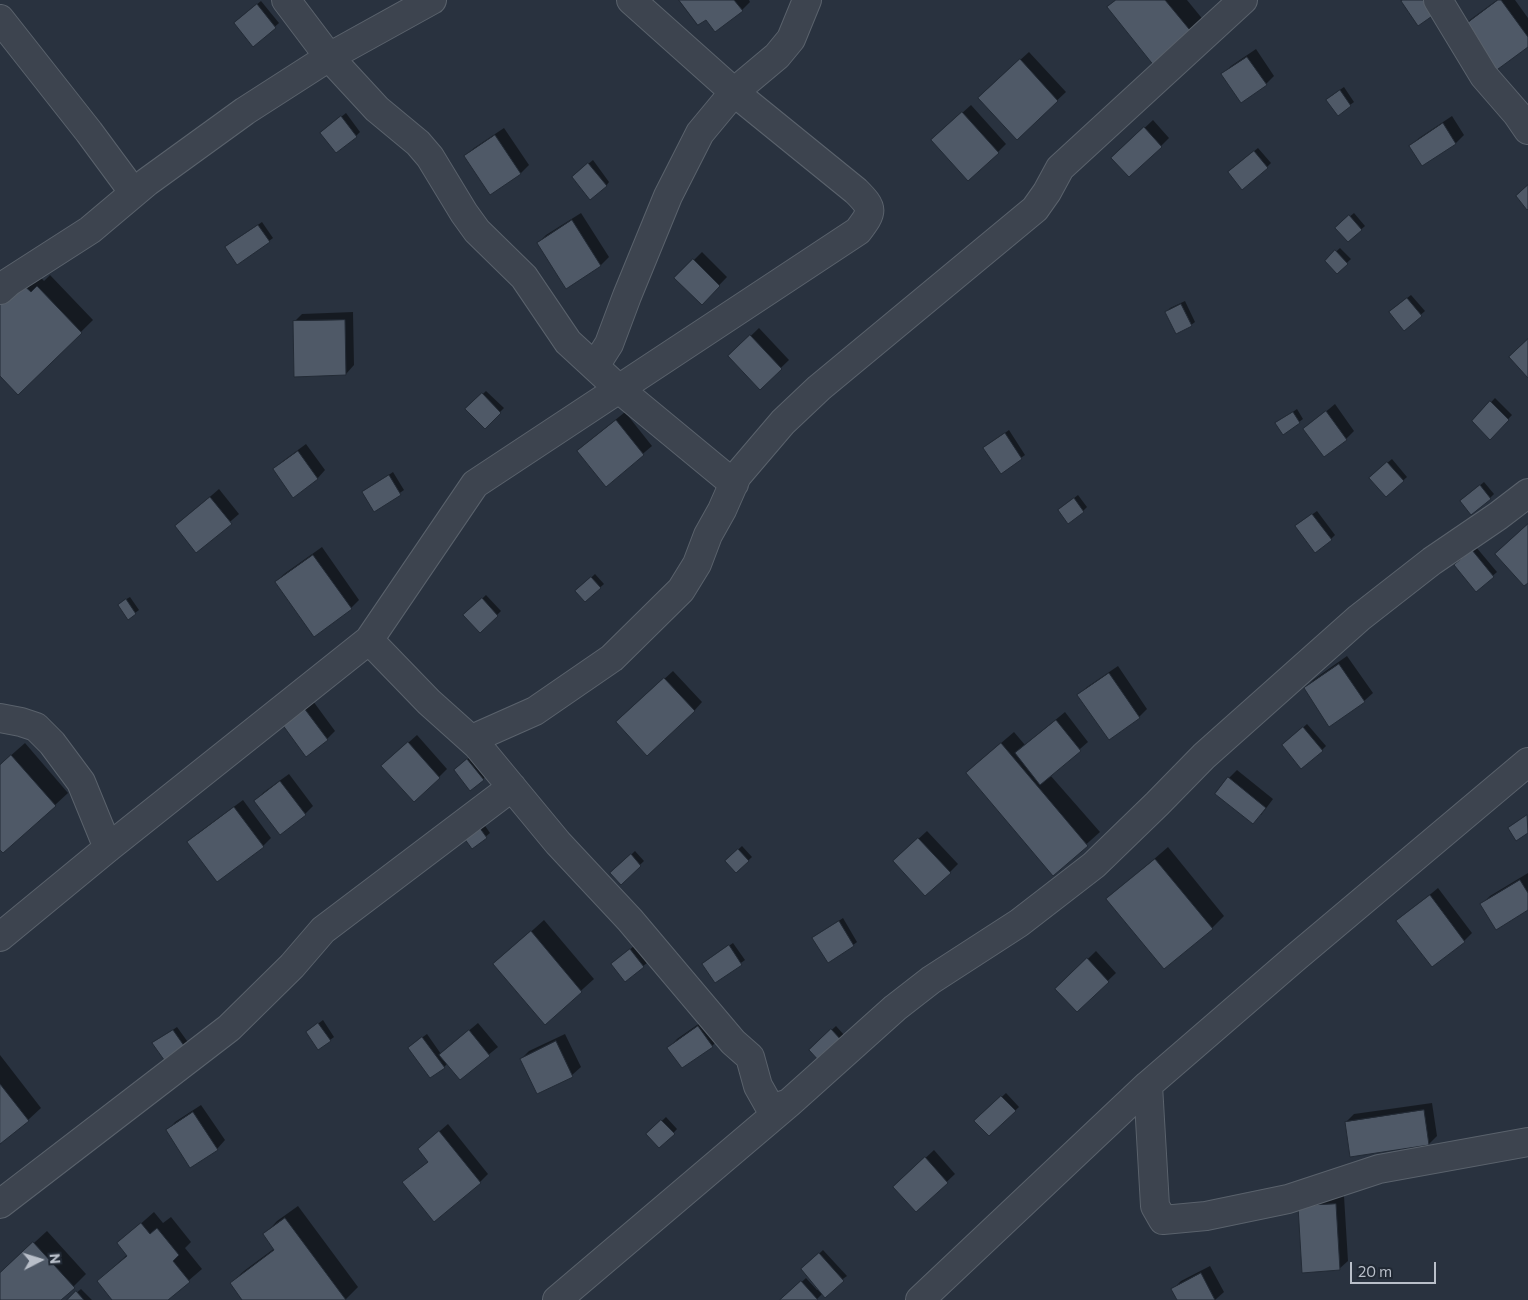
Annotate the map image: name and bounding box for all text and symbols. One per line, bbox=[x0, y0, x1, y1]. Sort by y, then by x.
north arrow bbox=[15, 1235, 65, 1285]
scale bar bbox=[1353, 1252, 1439, 1284]
text: N bbox=[47, 1253, 64, 1265]
text: 20 m bbox=[1358, 1262, 1392, 1280]

